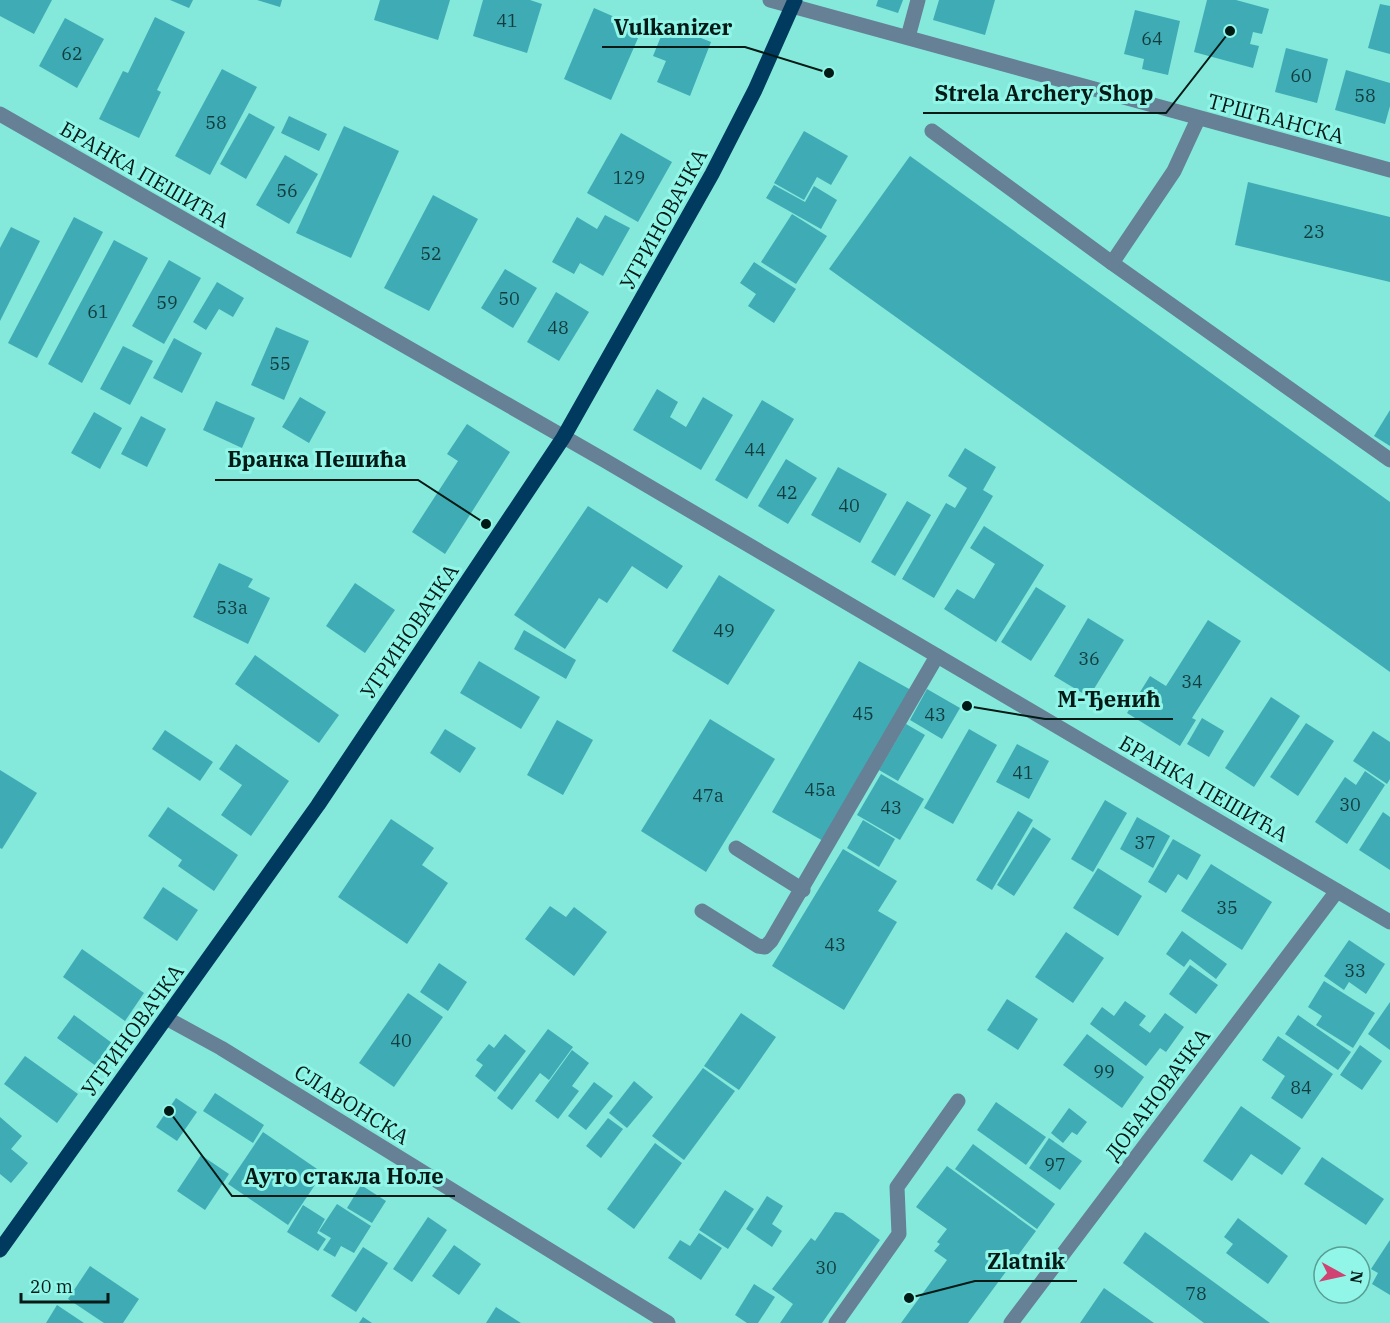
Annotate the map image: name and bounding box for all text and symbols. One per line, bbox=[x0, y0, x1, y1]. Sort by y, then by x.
callout: Vulkanizer bbox=[602, 7, 745, 47]
house number: 41 bbox=[496, 9, 518, 32]
text: Vulkanizer bbox=[614, 12, 733, 41]
house number: 64 bbox=[1141, 27, 1163, 50]
house number: 62 bbox=[61, 42, 83, 65]
house number: 60 bbox=[1290, 64, 1312, 87]
callout: Strela Archery Shop bbox=[923, 73, 1166, 113]
text: Strela Archery Shop bbox=[934, 78, 1154, 107]
house number: 58 bbox=[1354, 84, 1376, 107]
street label: ТРШЋАНСКА bbox=[1205, 86, 1348, 150]
house number: 58 bbox=[205, 111, 227, 134]
street label: БРАНКА ПЕШИЋА bbox=[55, 114, 235, 234]
street label: УГРИНОВАЧКА bbox=[613, 143, 714, 294]
house number: 129 bbox=[613, 166, 645, 189]
house number: 56 bbox=[276, 179, 298, 202]
house number: 23 bbox=[1303, 220, 1325, 243]
house number: 52 bbox=[420, 242, 442, 265]
house number: 50 bbox=[498, 287, 520, 310]
house number: 59 bbox=[156, 291, 178, 314]
house number: 61 bbox=[87, 300, 109, 323]
house number: 48 bbox=[547, 316, 569, 339]
house number: 55 bbox=[269, 352, 291, 375]
house number: 44 bbox=[744, 438, 766, 461]
callout: Бранка Пешића bbox=[215, 440, 418, 480]
text: Бранка Пешића bbox=[227, 444, 407, 473]
house number: 42 bbox=[776, 481, 798, 504]
house number: 40 bbox=[838, 494, 860, 517]
street label: УГРИНОВАЧКА bbox=[353, 558, 465, 704]
house number: 53a bbox=[216, 596, 248, 619]
house number: 49 bbox=[713, 619, 735, 642]
house number: 36 bbox=[1078, 647, 1100, 670]
house number: 34 bbox=[1181, 670, 1203, 693]
callout: М-Ђенић bbox=[1045, 679, 1173, 719]
text: М-Ђенић bbox=[1057, 684, 1161, 713]
house number: 45 bbox=[852, 702, 874, 725]
house number: 43 bbox=[924, 703, 946, 726]
street label: БРАНКА ПЕШИЋА bbox=[1114, 728, 1294, 848]
house number: 41 bbox=[1012, 761, 1034, 784]
house number: 45a bbox=[804, 778, 836, 801]
house number: 47a bbox=[692, 784, 724, 807]
house number: 30 bbox=[1339, 793, 1361, 816]
house number: 43 bbox=[880, 796, 902, 819]
house number: 37 bbox=[1134, 831, 1156, 854]
house number: 35 bbox=[1216, 896, 1238, 919]
house number: 43 bbox=[824, 933, 846, 956]
street label: УГРИНОВАЧКА bbox=[75, 958, 190, 1102]
house number: 33 bbox=[1344, 959, 1366, 982]
street label: ДОБАНОВАЧКА bbox=[1098, 1022, 1216, 1166]
house number: 40 bbox=[390, 1029, 412, 1052]
street label: СЛАВОНСКА bbox=[289, 1058, 415, 1151]
house number: 99 bbox=[1093, 1060, 1115, 1083]
house number: 84 bbox=[1290, 1076, 1312, 1099]
house number: 97 bbox=[1044, 1153, 1066, 1176]
callout: Ауто стакла Ноле bbox=[232, 1156, 455, 1196]
text: Ауто стакла Ноле bbox=[244, 1161, 444, 1190]
callout: Zlatnik bbox=[975, 1241, 1077, 1281]
north arrow bbox=[1312, 1245, 1372, 1305]
text: Zlatnik bbox=[987, 1246, 1065, 1275]
house number: 30 bbox=[815, 1256, 837, 1279]
scale bar bbox=[21, 1266, 108, 1304]
text: N bbox=[1346, 1269, 1368, 1285]
text: 20 m bbox=[30, 1275, 73, 1298]
house number: 78 bbox=[1185, 1282, 1207, 1305]

